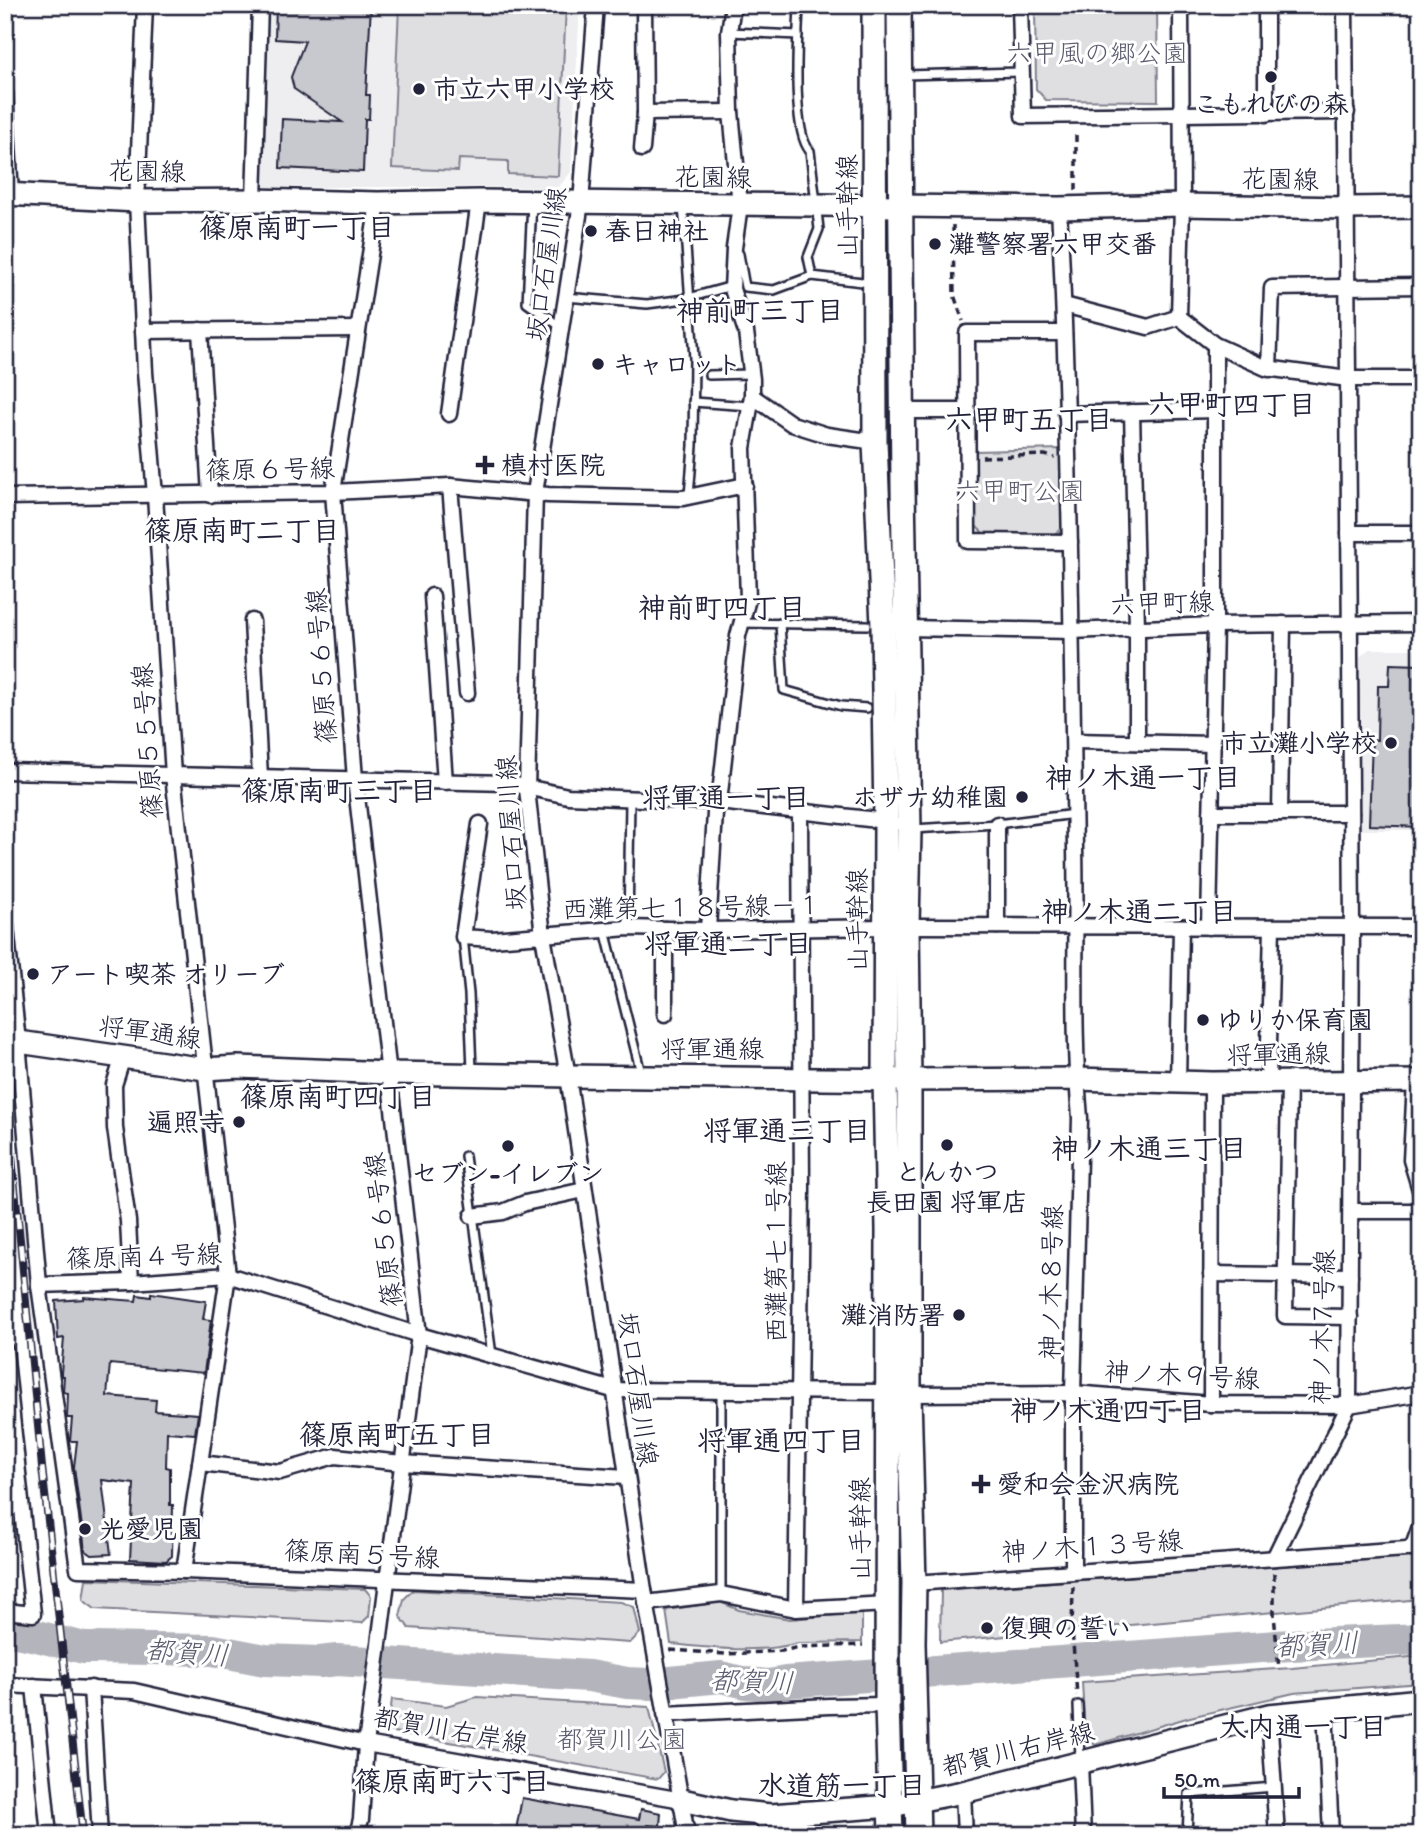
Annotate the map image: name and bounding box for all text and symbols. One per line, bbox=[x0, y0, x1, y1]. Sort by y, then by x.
park label: 六甲風の郷公園 bbox=[1006, 37, 1188, 69]
marker: こもれびの森 bbox=[1263, 69, 1279, 85]
place label: 市立六甲小学校 bbox=[433, 73, 615, 105]
marker: 市立六甲小学校 bbox=[411, 81, 427, 97]
place label: こもれびの森 bbox=[1193, 88, 1349, 120]
street label: 花園線 bbox=[108, 154, 186, 188]
street label: 山手幹線 bbox=[831, 154, 863, 258]
street label: 花園線 bbox=[674, 160, 752, 194]
street label: 花園線 bbox=[1241, 162, 1319, 196]
street label: 坂口石屋川線 bbox=[519, 185, 573, 343]
district label: 篠原南町一丁目 bbox=[199, 210, 395, 244]
place label: 春日神社 bbox=[605, 215, 709, 247]
marker: 春日神社 bbox=[583, 223, 599, 239]
place label: 灘警察署六甲交番 bbox=[949, 228, 1157, 260]
marker: 灘警察署六甲交番 bbox=[927, 236, 943, 252]
district label: 神前町三丁目 bbox=[676, 293, 844, 327]
place label: キャロット bbox=[612, 348, 742, 380]
marker: キャロット bbox=[590, 356, 606, 372]
district label: 六甲町四丁目 bbox=[1148, 387, 1316, 421]
district label: 六甲町五丁目 bbox=[945, 402, 1113, 436]
place label: 槙村医院 bbox=[501, 449, 605, 481]
street label: 篠原６号線 bbox=[205, 452, 335, 486]
marker: 槙村医院 bbox=[475, 455, 495, 475]
park label: 六甲町公園 bbox=[955, 475, 1085, 507]
district label: 篠原南町二丁目 bbox=[144, 513, 340, 547]
street label: 六甲町線 bbox=[1109, 585, 1215, 621]
street label: 篠原５６号線 bbox=[300, 587, 342, 745]
district label: 神前町四丁目 bbox=[638, 590, 806, 624]
street label: 篠原５５号線 bbox=[126, 662, 168, 820]
place label: 市立灘小学校 bbox=[1221, 727, 1377, 759]
marker: 市立灘小学校 bbox=[1383, 735, 1399, 751]
street label: 坂口石屋川線 bbox=[490, 754, 532, 912]
district label: 神ノ木通一丁目 bbox=[1045, 760, 1241, 794]
district label: 篠原南町三丁目 bbox=[241, 773, 437, 807]
district label: 将軍通一丁目 bbox=[642, 780, 810, 814]
place label: ホザナ幼稚園 bbox=[852, 781, 1008, 813]
marker: ホザナ幼稚園 bbox=[1014, 789, 1030, 805]
street label: 山手幹線 bbox=[841, 868, 873, 972]
street label: 西灘第七１８号線－１ bbox=[562, 889, 822, 925]
district label: 神ノ木通二丁目 bbox=[1041, 894, 1237, 928]
district label: 将軍通二丁目 bbox=[644, 926, 812, 960]
place label: アート喫茶 オリーブ bbox=[47, 958, 285, 990]
marker: アート喫茶 オリーブ bbox=[25, 966, 41, 982]
place label: ゆりか保育園 bbox=[1217, 1004, 1373, 1036]
street label: 将軍通線 bbox=[96, 1009, 204, 1055]
marker: ゆりか保育園 bbox=[1195, 1012, 1211, 1028]
street label: 将軍通線 bbox=[660, 1033, 764, 1065]
street label: 将軍通線 bbox=[1226, 1037, 1330, 1071]
district label: 篠原南町四丁目 bbox=[240, 1079, 436, 1113]
place label: 遍照寺 bbox=[147, 1106, 225, 1138]
district label: 将軍通三丁目 bbox=[703, 1113, 871, 1147]
marker: 遍照寺 bbox=[231, 1114, 247, 1130]
district label: 神ノ木通三丁目 bbox=[1051, 1131, 1247, 1165]
marker: とんかつ 長田園 将軍店 bbox=[939, 1137, 955, 1153]
marker: セブン-イレブン bbox=[500, 1138, 516, 1154]
street label: 篠原５６号線 bbox=[358, 1151, 408, 1309]
place label: とんかつ 長田園 将軍店 bbox=[866, 1156, 1028, 1218]
place label: セブン-イレブン bbox=[412, 1157, 604, 1189]
street label: 西灘第七１号線 bbox=[760, 1161, 792, 1343]
street label: 神ノ木８号線 bbox=[1034, 1204, 1068, 1360]
street label: 篠原南４号線 bbox=[65, 1237, 223, 1275]
street label: 神ノ木７号線 bbox=[1303, 1248, 1341, 1406]
place label: 灘消防署 bbox=[841, 1299, 945, 1331]
marker: 灘消防署 bbox=[951, 1307, 967, 1323]
street label: 坂口石屋川線 bbox=[611, 1310, 665, 1468]
street label: 神ノ木９号線 bbox=[1103, 1355, 1261, 1395]
district label: 神ノ木通四丁目 bbox=[1010, 1393, 1206, 1427]
district label: 篠原南町五丁目 bbox=[299, 1417, 495, 1451]
district label: 将軍通四丁目 bbox=[697, 1423, 865, 1457]
place label: 愛和会金沢病院 bbox=[997, 1468, 1179, 1500]
marker: 愛和会金沢病院 bbox=[971, 1474, 991, 1494]
street label: 山手幹線 bbox=[844, 1477, 876, 1581]
place label: 光愛児園 bbox=[99, 1513, 203, 1545]
marker: 光愛児園 bbox=[77, 1521, 93, 1537]
street label: 神ノ木１３号線 bbox=[1000, 1524, 1184, 1568]
street label: 篠原南５号線 bbox=[283, 1534, 441, 1574]
place label: 復興の誓い bbox=[1001, 1612, 1131, 1644]
marker: 復興の誓い bbox=[979, 1620, 995, 1636]
water label: 都賀川 bbox=[1274, 1625, 1360, 1663]
water label: 都賀川 bbox=[144, 1632, 230, 1672]
water label: 都賀川 bbox=[709, 1663, 795, 1699]
street label: 都賀川右岸線 bbox=[371, 1701, 531, 1759]
district label: 大内通一丁目 bbox=[1219, 1709, 1387, 1743]
street label: 都賀川右岸線 bbox=[938, 1715, 1098, 1783]
park label: 都賀川公園 bbox=[557, 1723, 687, 1755]
scale bar bbox=[1164, 1756, 1298, 1800]
district label: 篠原南町六丁目 bbox=[354, 1764, 550, 1798]
text: 50 m bbox=[1174, 1767, 1221, 1792]
district label: 水道筋一丁目 bbox=[758, 1768, 926, 1802]

